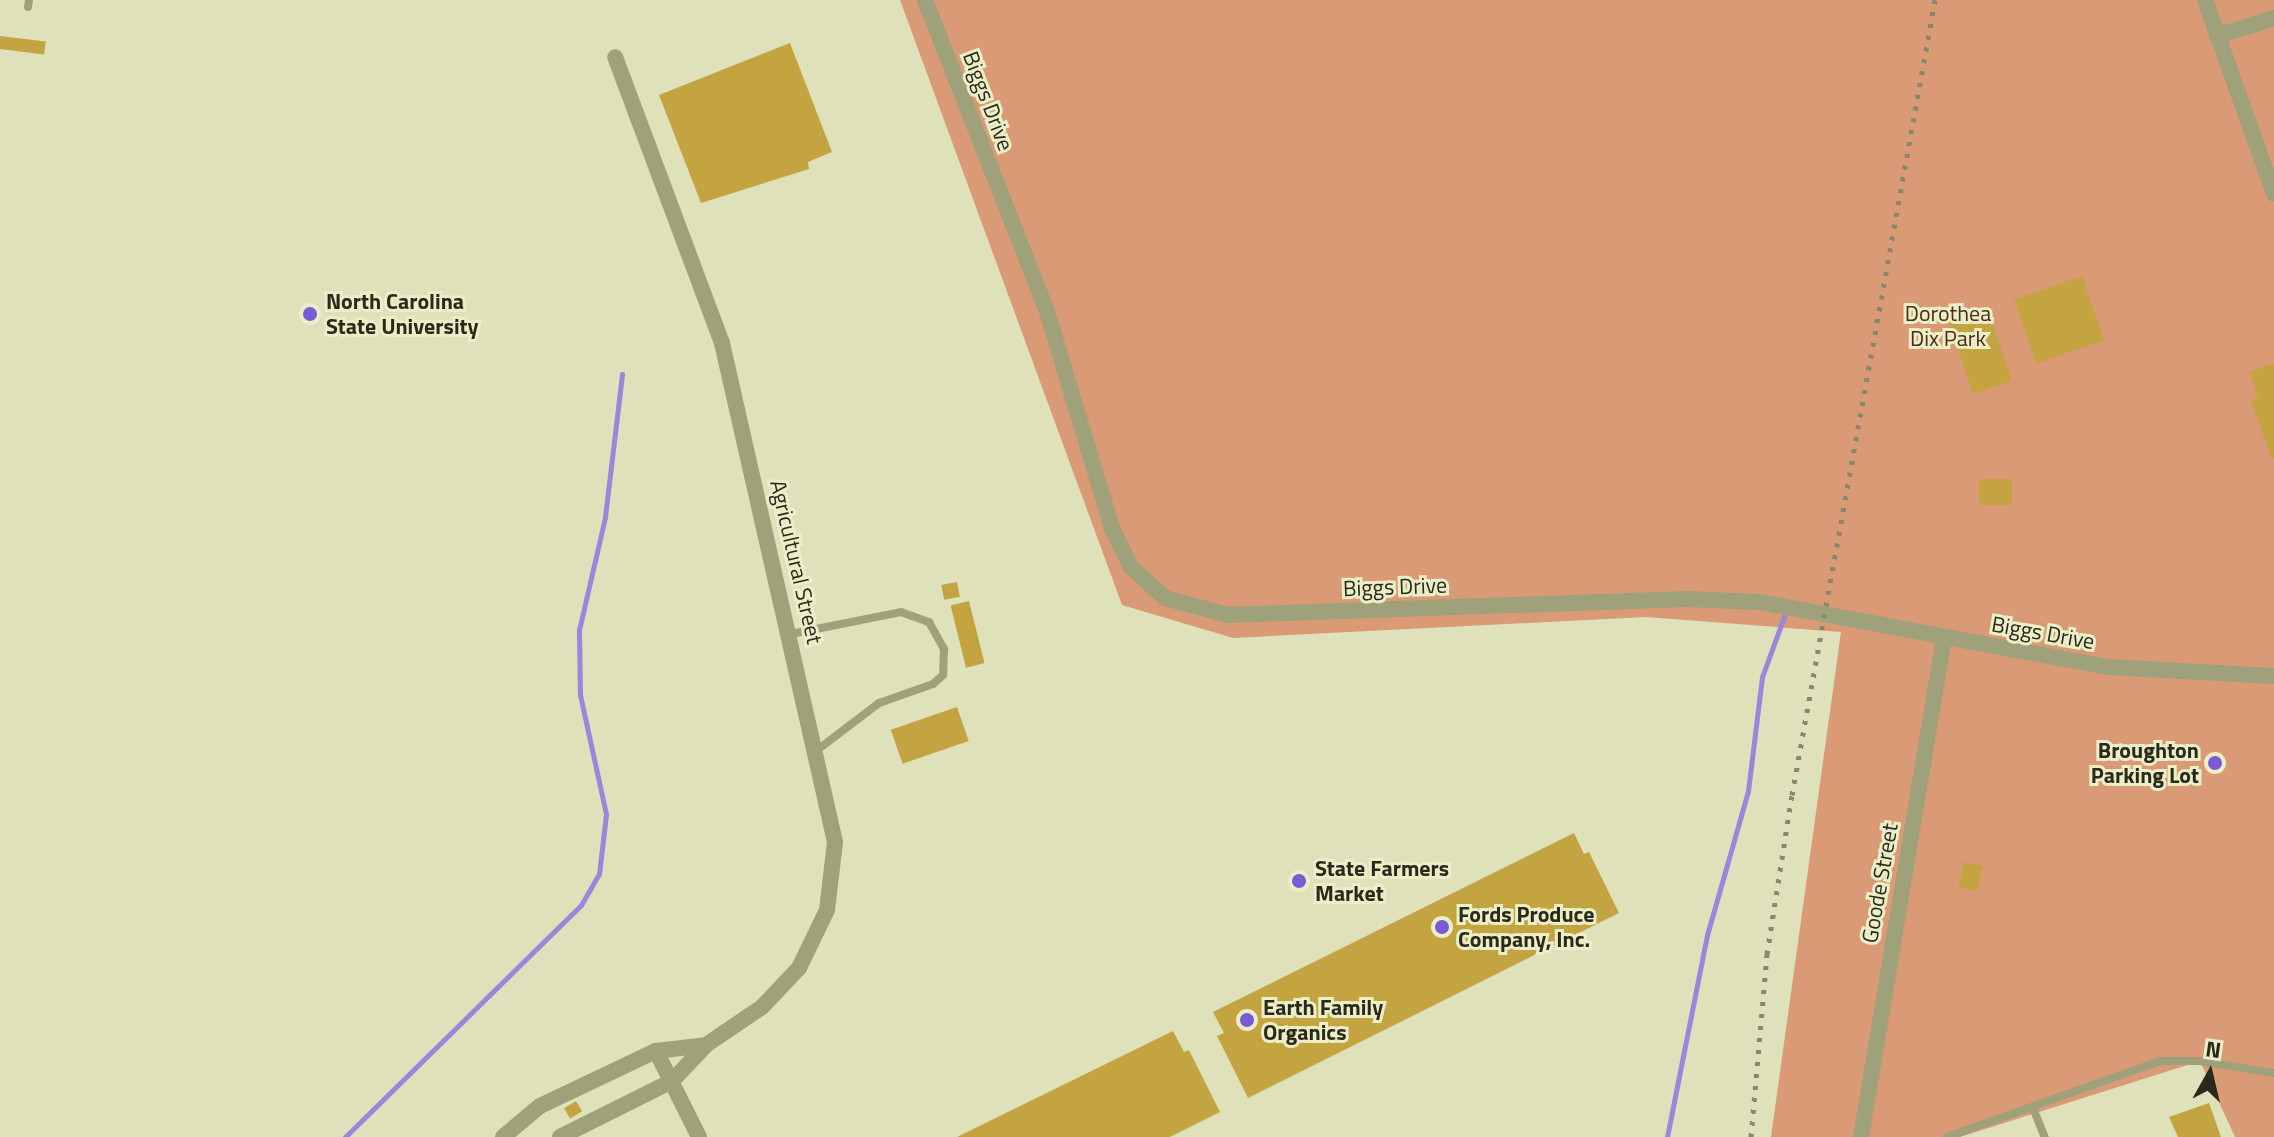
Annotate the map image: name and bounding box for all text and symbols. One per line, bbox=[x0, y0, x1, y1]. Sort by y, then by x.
street label: Biggs Drive bbox=[957, 48, 1019, 154]
place label: North Carolina State University bbox=[326, 288, 479, 340]
park label: Dorothea Dix Park bbox=[1905, 300, 1991, 352]
marker: North Carolina State University bbox=[301, 305, 319, 323]
street label: Agricultural Street bbox=[764, 477, 828, 647]
street label: Biggs Drive bbox=[1342, 572, 1448, 602]
street label: Biggs Drive bbox=[1989, 611, 2097, 655]
place label: Broughton Parking Lot bbox=[2091, 737, 2199, 788]
marker: Broughton Parking Lot bbox=[2206, 754, 2224, 772]
street label: Goode Street bbox=[1856, 821, 1904, 945]
place label: State Farmers Market bbox=[1315, 855, 1449, 906]
marker: State Farmers Market bbox=[1290, 872, 1308, 890]
place label: Fords Produce Company, Inc. bbox=[1458, 901, 1595, 952]
marker: Fords Produce Company, Inc. bbox=[1433, 918, 1451, 936]
place label: Earth Family Organics bbox=[1263, 994, 1383, 1046]
marker: Earth Family Organics bbox=[1238, 1011, 1256, 1029]
text: N bbox=[2203, 1031, 2223, 1067]
north arrow bbox=[2170, 1033, 2250, 1113]

